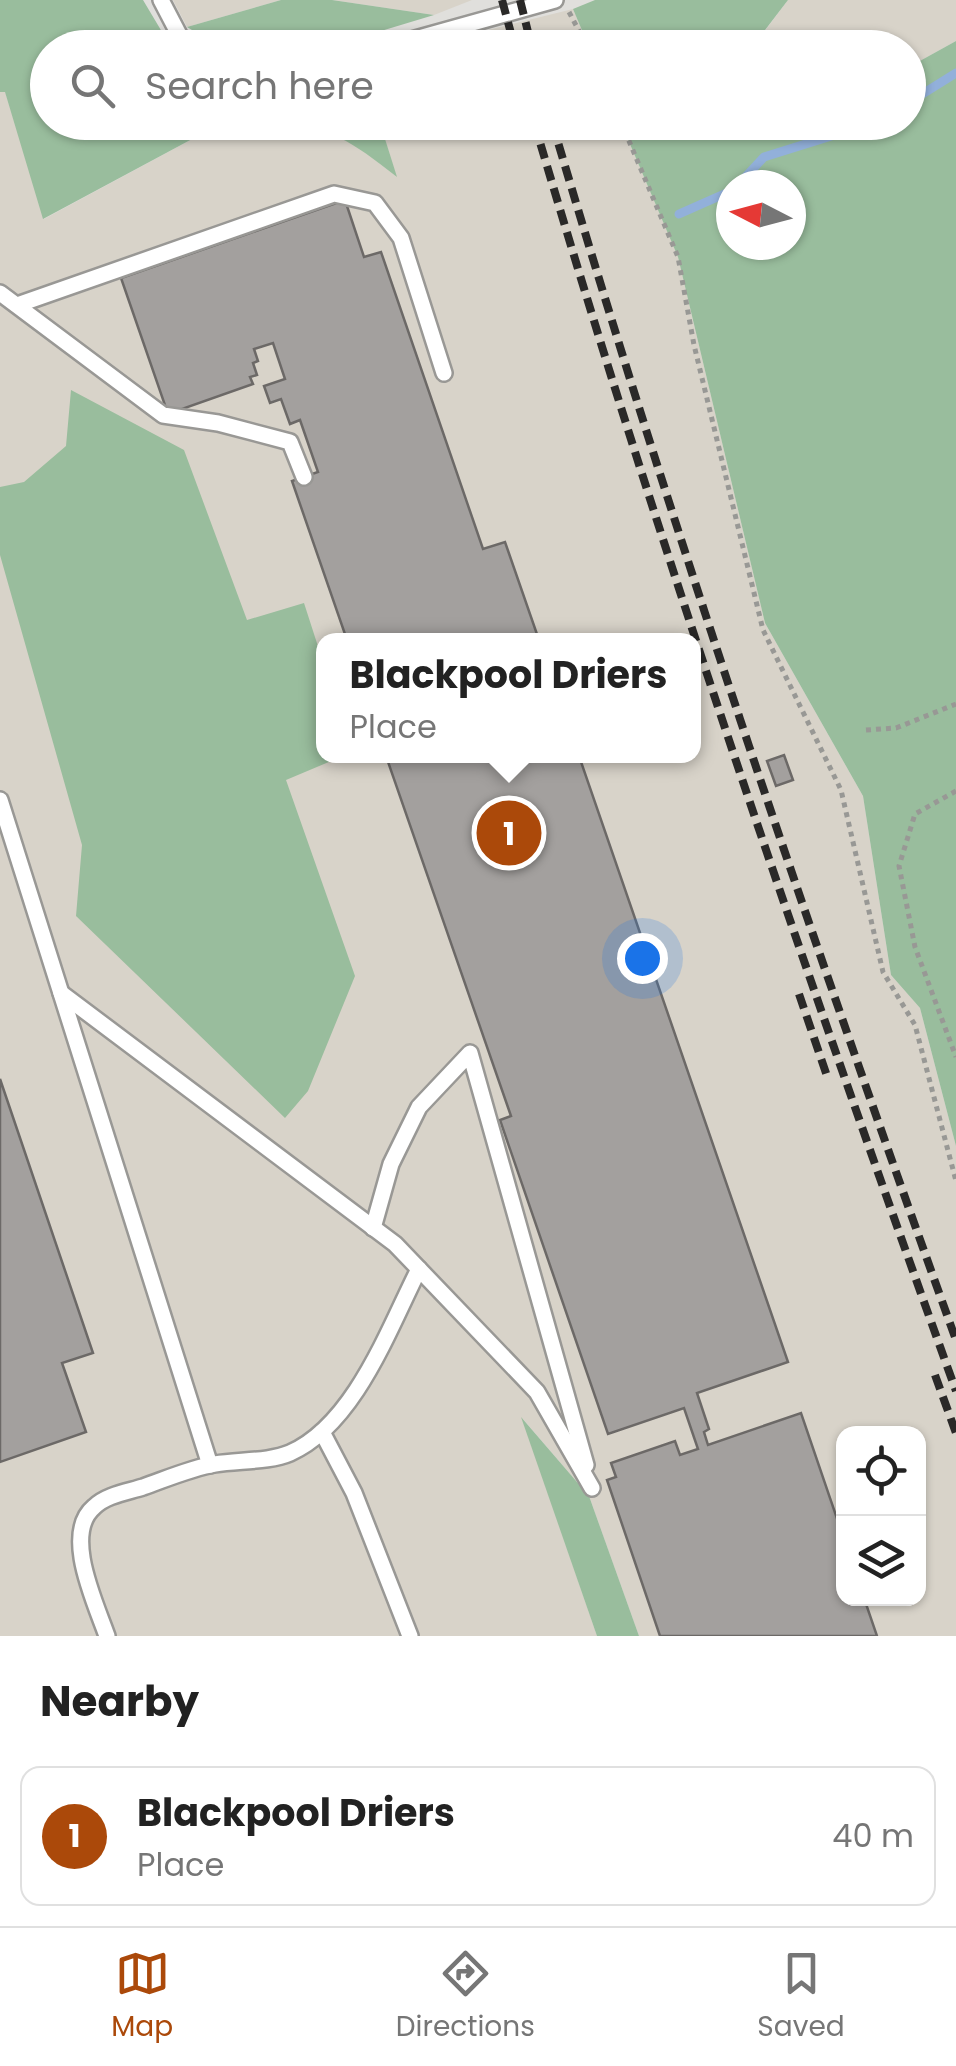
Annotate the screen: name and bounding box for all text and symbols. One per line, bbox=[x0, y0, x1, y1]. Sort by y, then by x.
search box bbox=[30, 30, 926, 140]
icon: search bbox=[65, 58, 120, 113]
text: Search here bbox=[145, 59, 374, 112]
north arrow bbox=[716, 170, 806, 260]
popup bbox=[316, 633, 701, 763]
text: Blackpool Driers bbox=[350, 648, 668, 701]
text: Place bbox=[350, 704, 437, 749]
pin: 1 bbox=[476, 796, 542, 870]
your location bbox=[617, 933, 668, 984]
map controls bbox=[836, 1426, 926, 1606]
button: locate bbox=[836, 1426, 926, 1516]
button: layers bbox=[836, 1516, 926, 1606]
text: Nearby bbox=[40, 1672, 199, 1731]
text: Blackpool Driers bbox=[137, 1786, 455, 1839]
text: 1 bbox=[68, 1813, 81, 1858]
text: 40 m bbox=[832, 1813, 914, 1858]
text: Place bbox=[137, 1842, 224, 1887]
tab: Map bbox=[111, 1946, 173, 2048]
tab: Directions bbox=[396, 1946, 535, 2048]
tab: Saved bbox=[757, 1946, 845, 2048]

